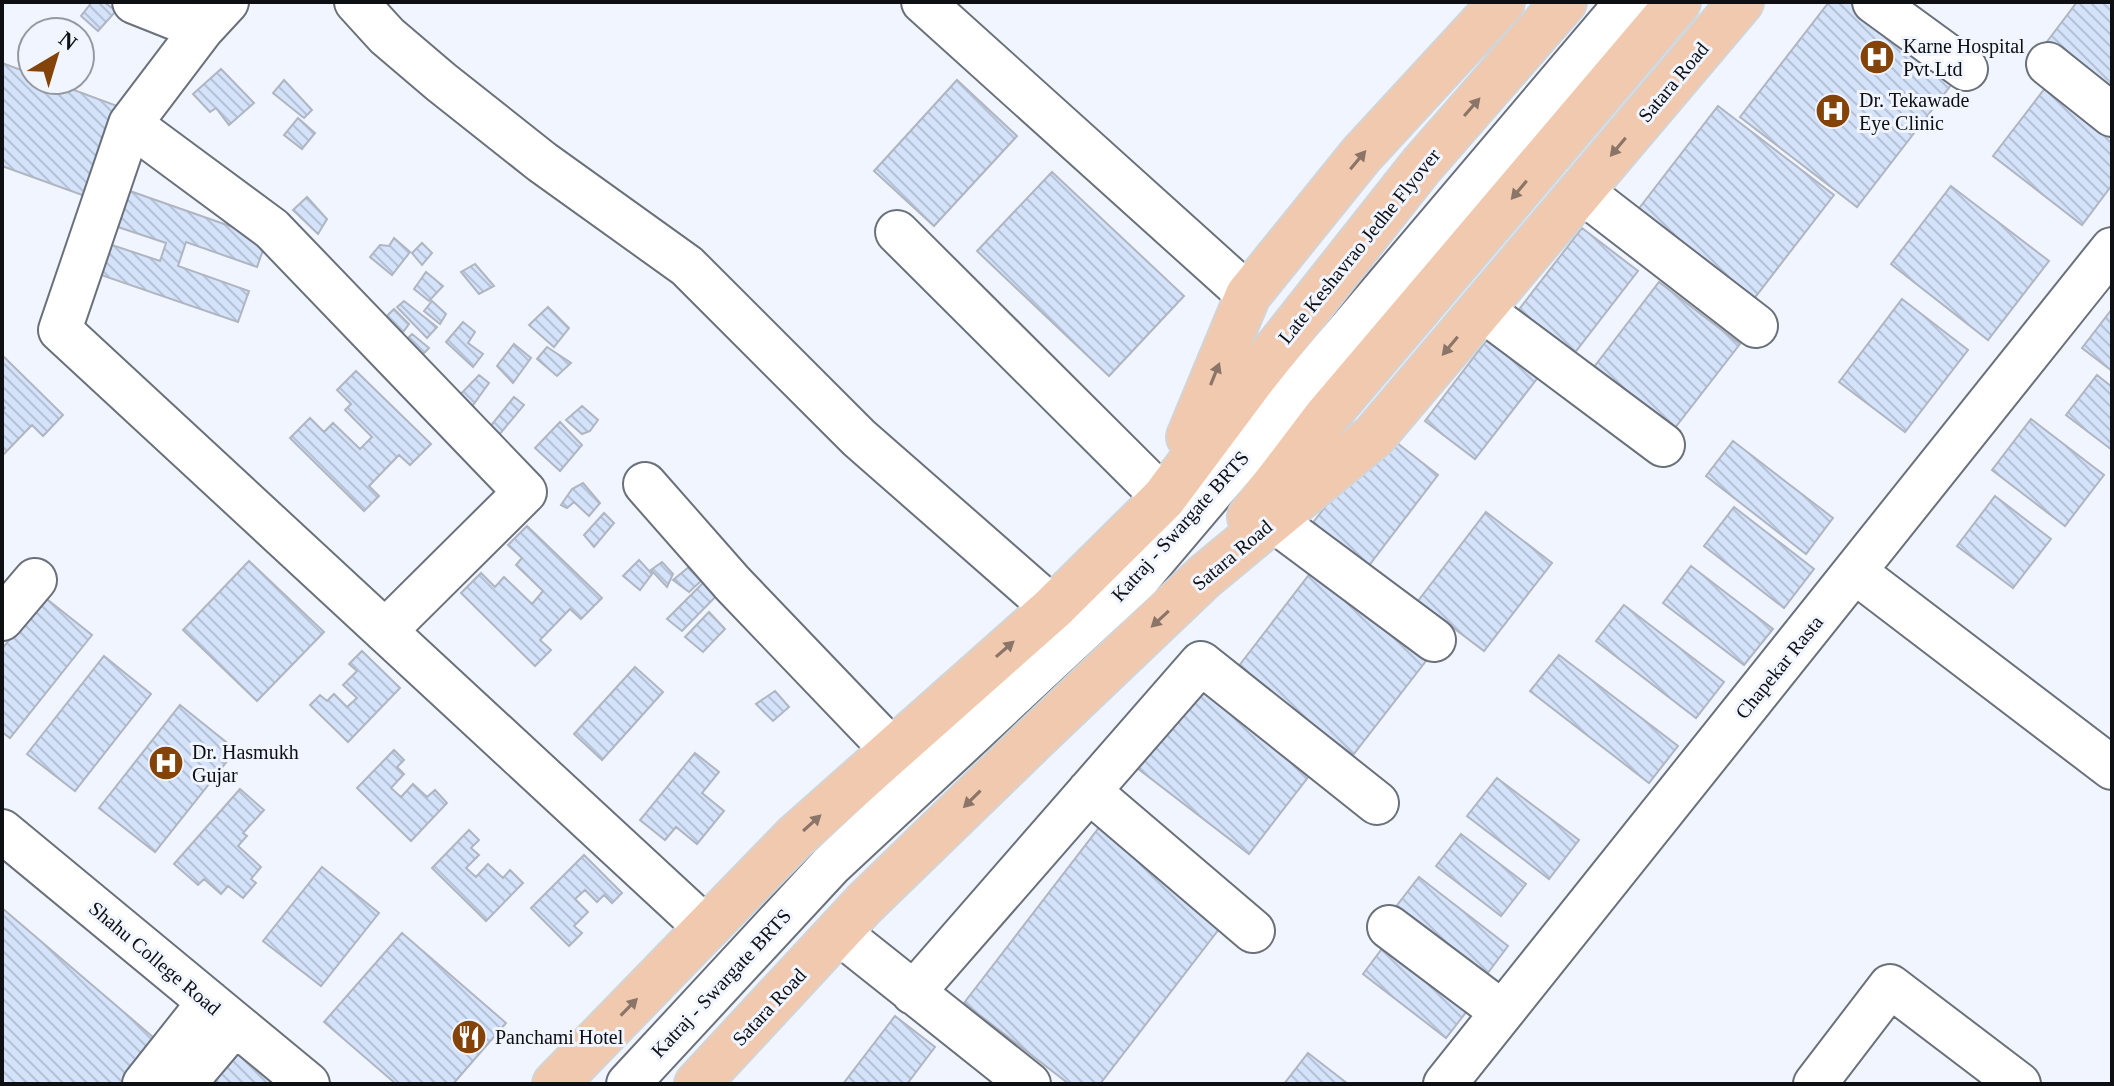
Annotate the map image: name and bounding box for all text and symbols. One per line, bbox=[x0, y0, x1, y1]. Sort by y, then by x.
north arrow bbox=[16, 16, 96, 96]
text: N bbox=[54, 26, 82, 55]
place label: Karne Hospital Pvt Ltd bbox=[1903, 35, 2025, 80]
street label: Satara Road bbox=[1633, 38, 1713, 126]
hospital icon: Karne Hospital Pvt Ltd bbox=[1858, 38, 1896, 76]
place label: Dr. Tekawade Eye Clinic bbox=[1859, 89, 1970, 135]
hospital icon: Dr. Tekawade Eye Clinic bbox=[1814, 92, 1852, 130]
one-way arrow bbox=[1463, 97, 1481, 116]
one-way arrow bbox=[1610, 137, 1627, 157]
street label: Late Keshavrao Jedhe Flyover bbox=[1274, 144, 1445, 348]
one-way arrow bbox=[1349, 150, 1366, 170]
one-way arrow bbox=[1510, 180, 1528, 199]
one-way arrow bbox=[1442, 335, 1459, 355]
one-way arrow bbox=[1209, 362, 1222, 386]
street label: Katraj - Swargate BRTS bbox=[1107, 446, 1254, 606]
street label: Satara Road bbox=[1188, 515, 1276, 595]
one-way arrow bbox=[1151, 610, 1170, 628]
street label: Chapekar Rasta bbox=[1731, 611, 1828, 724]
one-way arrow bbox=[995, 641, 1015, 658]
place label: Dr. Hasmukh Gujar bbox=[192, 741, 299, 787]
hospital icon: Dr. Hasmukh Gujar bbox=[147, 744, 185, 782]
one-way arrow bbox=[963, 789, 982, 808]
one-way arrow bbox=[801, 815, 821, 832]
street label: Shahu College Road bbox=[84, 897, 225, 1020]
street label: Katraj - Swargate BRTS bbox=[647, 904, 796, 1062]
street label: Satara Road bbox=[728, 964, 810, 1050]
one-way arrow bbox=[619, 998, 637, 1017]
restaurant icon: Panchami Hotel bbox=[450, 1018, 488, 1056]
place label: Panchami Hotel bbox=[495, 1026, 624, 1048]

